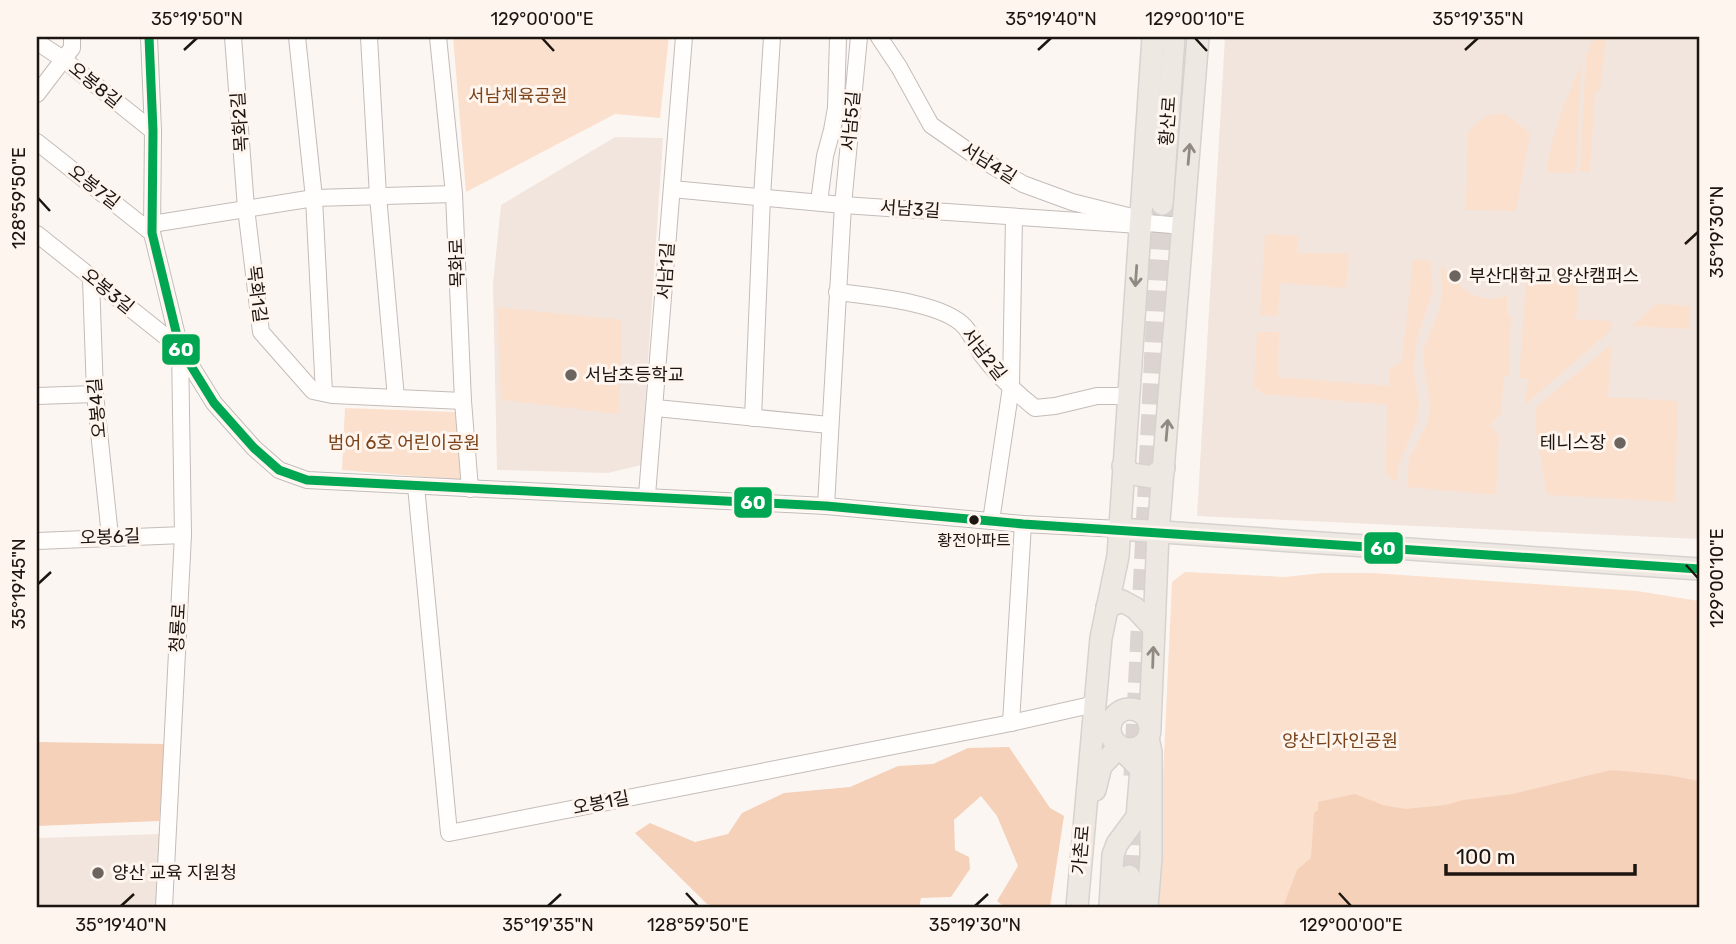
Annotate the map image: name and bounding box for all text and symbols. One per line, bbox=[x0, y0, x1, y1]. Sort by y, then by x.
text: 35°19'50"N bbox=[151, 8, 243, 30]
text: 129°00'00"E bbox=[490, 8, 594, 30]
text: 35°19'40"N bbox=[1005, 8, 1097, 30]
text: 129°00'10"E bbox=[1145, 8, 1245, 30]
text: 35°19'35"N bbox=[1432, 8, 1524, 30]
street label: 오봉8길 bbox=[64, 57, 126, 113]
park label: 서남체육공원 bbox=[468, 85, 568, 107]
street label: 서남5길 bbox=[837, 90, 865, 152]
street label: 목화2길 bbox=[227, 91, 253, 153]
street label: 황산로 bbox=[1155, 95, 1181, 147]
street label: 서남4길 bbox=[957, 138, 1021, 188]
one-way arrow bbox=[1183, 144, 1196, 166]
text: 128°59'50"E bbox=[8, 147, 30, 249]
street label: 오봉7길 bbox=[64, 160, 124, 214]
text: 35°19'30"N bbox=[1706, 186, 1728, 278]
street label: 서남3길 bbox=[879, 196, 941, 222]
street label: 목화로 bbox=[445, 238, 469, 288]
street label: 서남1길 bbox=[653, 242, 679, 300]
street label: 오봉3길 bbox=[78, 263, 138, 319]
street label: 목화1길 bbox=[243, 264, 271, 324]
one-way arrow bbox=[1129, 264, 1142, 287]
place label: 부산대학교 양산캠퍼스 bbox=[1469, 265, 1639, 287]
marker: 부산대학교 양산캠퍼스 bbox=[1447, 268, 1463, 284]
street label: 서남2길 bbox=[957, 323, 1011, 385]
line badge: 60 bbox=[161, 333, 201, 366]
text: 60 bbox=[168, 338, 194, 361]
place label: 서남초등학교 bbox=[585, 364, 684, 386]
marker: 서남초등학교 bbox=[563, 367, 579, 383]
street label: 오봉4길 bbox=[83, 377, 111, 439]
one-way arrow bbox=[1161, 419, 1174, 442]
park label: 범어 6호 어린이공원 bbox=[328, 432, 480, 454]
place label: 테니스장 bbox=[1540, 432, 1606, 454]
marker: 테니스장 bbox=[1612, 435, 1628, 451]
line badge: 60 bbox=[733, 486, 773, 519]
text: 60 bbox=[740, 491, 766, 514]
marker: 황전아파트 bbox=[967, 513, 981, 527]
street label: 오봉6길 bbox=[79, 525, 141, 549]
text: 129°00'10"E bbox=[1706, 528, 1728, 628]
place label: 황전아파트 bbox=[937, 531, 1011, 550]
line badge: 60 bbox=[1363, 531, 1404, 565]
text: 60 bbox=[1370, 537, 1396, 560]
text: 35°19'45"N bbox=[8, 539, 30, 629]
street label: 청룡로 bbox=[166, 603, 190, 653]
one-way arrow bbox=[1147, 646, 1160, 669]
park label: 양산디자인공원 bbox=[1282, 730, 1398, 752]
street label: 오봉1길 bbox=[571, 787, 631, 819]
street label: 가촌로 bbox=[1068, 824, 1094, 876]
scale bar bbox=[1446, 832, 1634, 876]
text: 100 m bbox=[1456, 844, 1515, 869]
place label: 양산 교육 지원청 bbox=[112, 862, 237, 884]
marker: 양산 교육 지원청 bbox=[90, 865, 106, 881]
text: 35°19'40"N bbox=[75, 914, 167, 936]
text: 35°19'35"N bbox=[502, 914, 594, 936]
text: 128°59'50"E bbox=[647, 914, 749, 936]
text: 35°19'30"N bbox=[929, 914, 1021, 936]
text: 129°00'00"E bbox=[1299, 914, 1403, 936]

